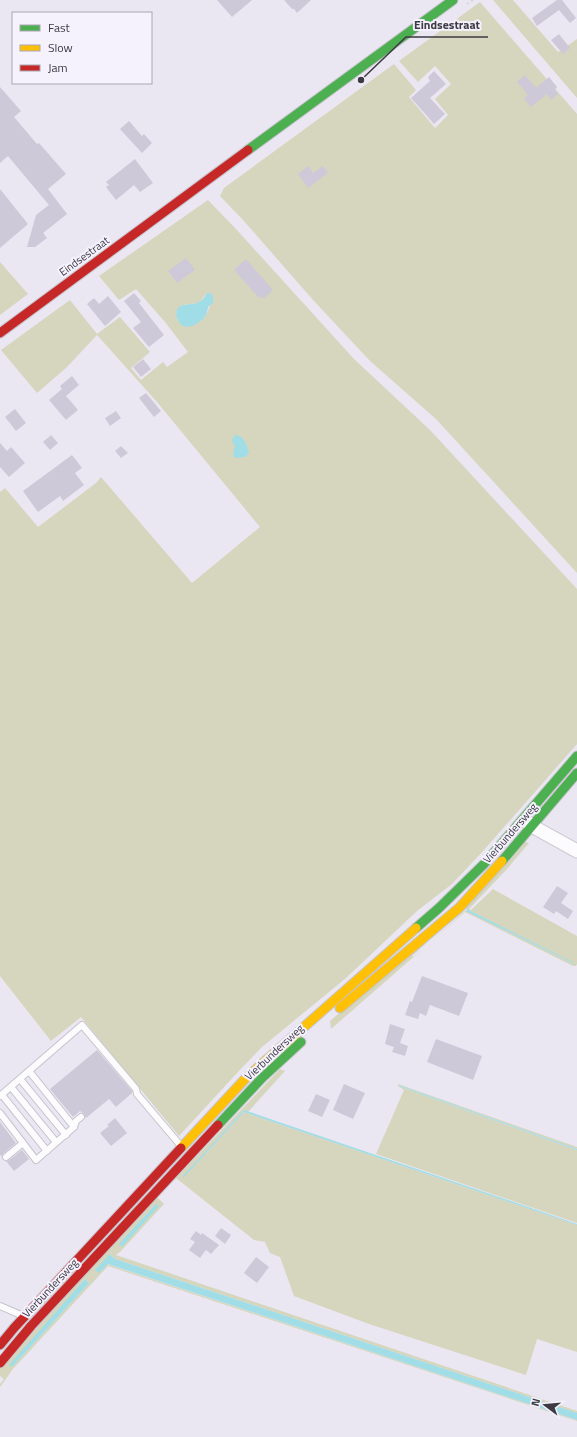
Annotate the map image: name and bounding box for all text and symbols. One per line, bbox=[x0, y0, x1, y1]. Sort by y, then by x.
legend bbox=[12, 12, 152, 84]
callout: Eindsestraat bbox=[406, 13, 488, 37]
text: Eindsestraat bbox=[414, 15, 481, 34]
text: Fast bbox=[48, 18, 71, 37]
text: Slow bbox=[48, 38, 73, 57]
text: Jam bbox=[48, 58, 68, 77]
street label: Eindsestraat bbox=[56, 232, 112, 280]
street label: Vierbundersweg bbox=[479, 799, 541, 867]
street label: Vierbundersweg bbox=[241, 1020, 307, 1084]
street label: Vierbundersweg bbox=[18, 1255, 82, 1321]
north arrow bbox=[525, 1385, 565, 1425]
text: N bbox=[527, 1396, 544, 1408]

